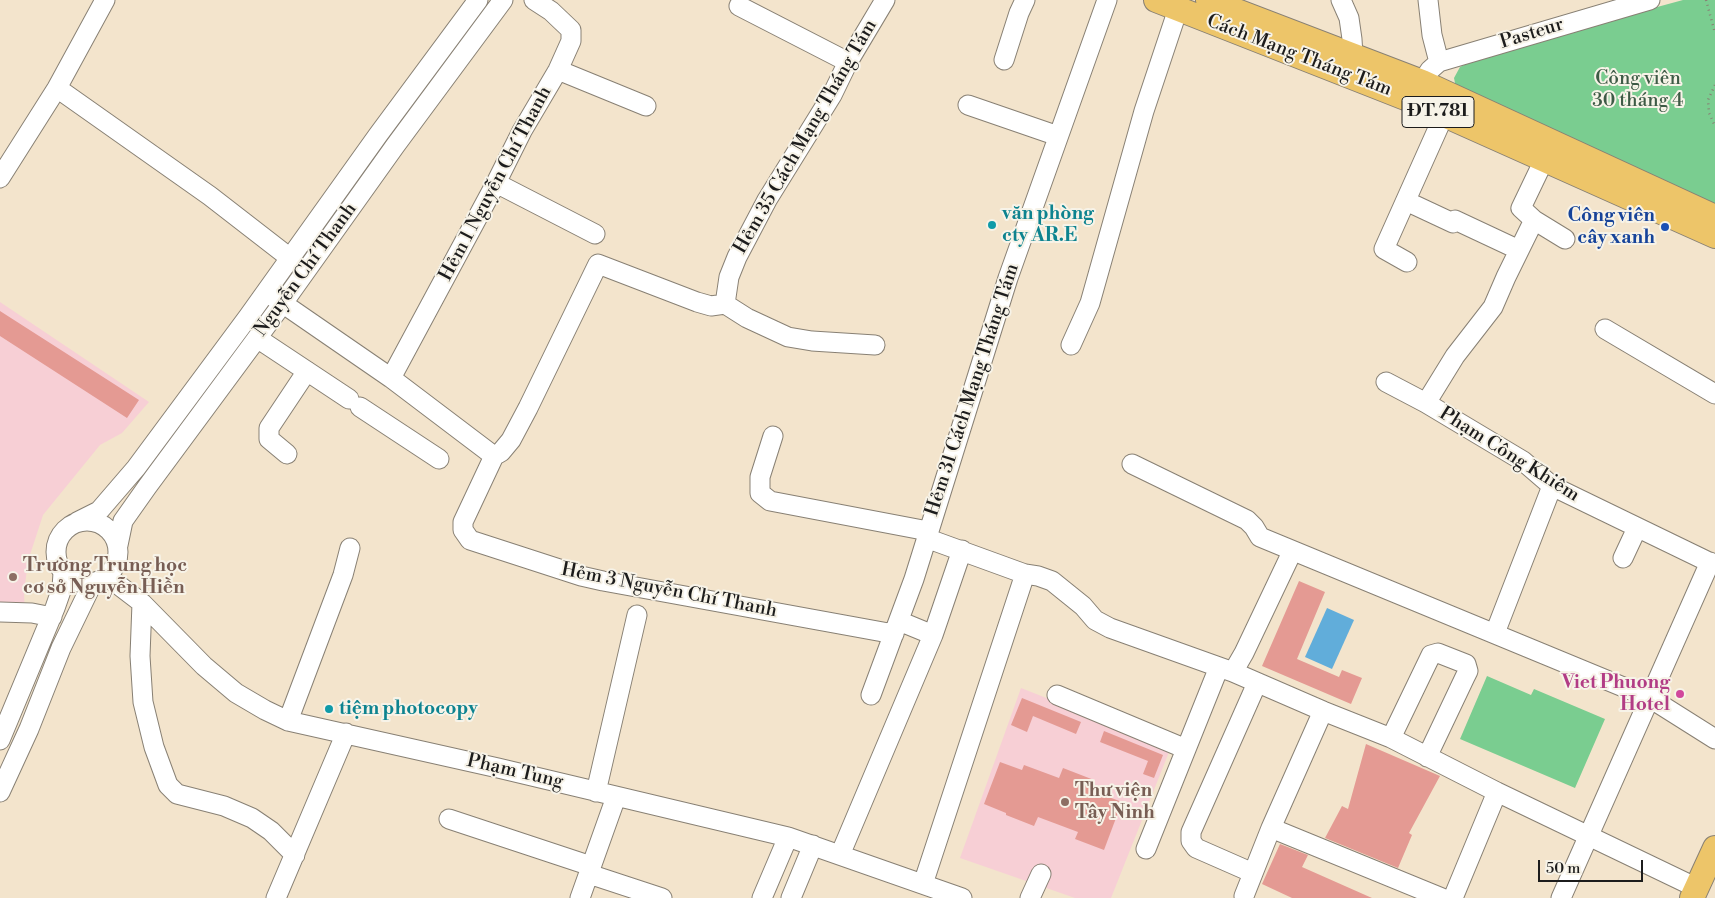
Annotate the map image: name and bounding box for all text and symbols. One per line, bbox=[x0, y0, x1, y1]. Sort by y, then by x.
street label: Cách Mạng Tháng Tám bbox=[1203, 10, 1395, 102]
street label: Pasteur bbox=[1497, 14, 1567, 54]
street label: Hẻm 35 Cách Mạng Tháng Tám bbox=[729, 16, 883, 258]
park label: Công viên 30 tháng 4 bbox=[1592, 68, 1684, 112]
street label: Hẻm 1 Nguyễn Chí Thanh bbox=[435, 83, 557, 285]
road number: ĐT.781 bbox=[1402, 96, 1474, 128]
street label: Nguyễn Chí Thanh bbox=[250, 199, 362, 341]
place label: văn phòng cty AR.E bbox=[1002, 203, 1094, 247]
place label: Công viên cây xanh bbox=[1568, 205, 1655, 249]
marker: văn phòng cty AR.E bbox=[986, 219, 998, 231]
marker: Công viên cây xanh bbox=[1659, 221, 1671, 233]
street label: Hẻm 31 Cách Mạng Tháng Tám bbox=[921, 261, 1025, 519]
street label: Phạm Công Khiêm bbox=[1435, 403, 1583, 507]
place label: Trường Trung học cơ sở Nguyễn Hiền bbox=[23, 555, 187, 599]
street label: Hẻm 3 Nguyễn Chí Thanh bbox=[559, 559, 779, 623]
marker: Trường Trung học cơ sở Nguyễn Hiền bbox=[7, 571, 19, 583]
place label: Viet Phuong Hotel bbox=[1562, 672, 1670, 716]
marker: Viet Phuong Hotel bbox=[1674, 688, 1686, 700]
place label: tiệm photocopy bbox=[339, 698, 478, 720]
marker: tiệm photocopy bbox=[323, 703, 335, 715]
street label: Phạm Tung bbox=[465, 750, 565, 794]
place label: Thư viện Tây Ninh bbox=[1075, 780, 1155, 824]
marker: Thư viện Tây Ninh bbox=[1059, 796, 1071, 808]
scale bar bbox=[1540, 850, 1645, 882]
text: 50 m bbox=[1546, 859, 1580, 878]

